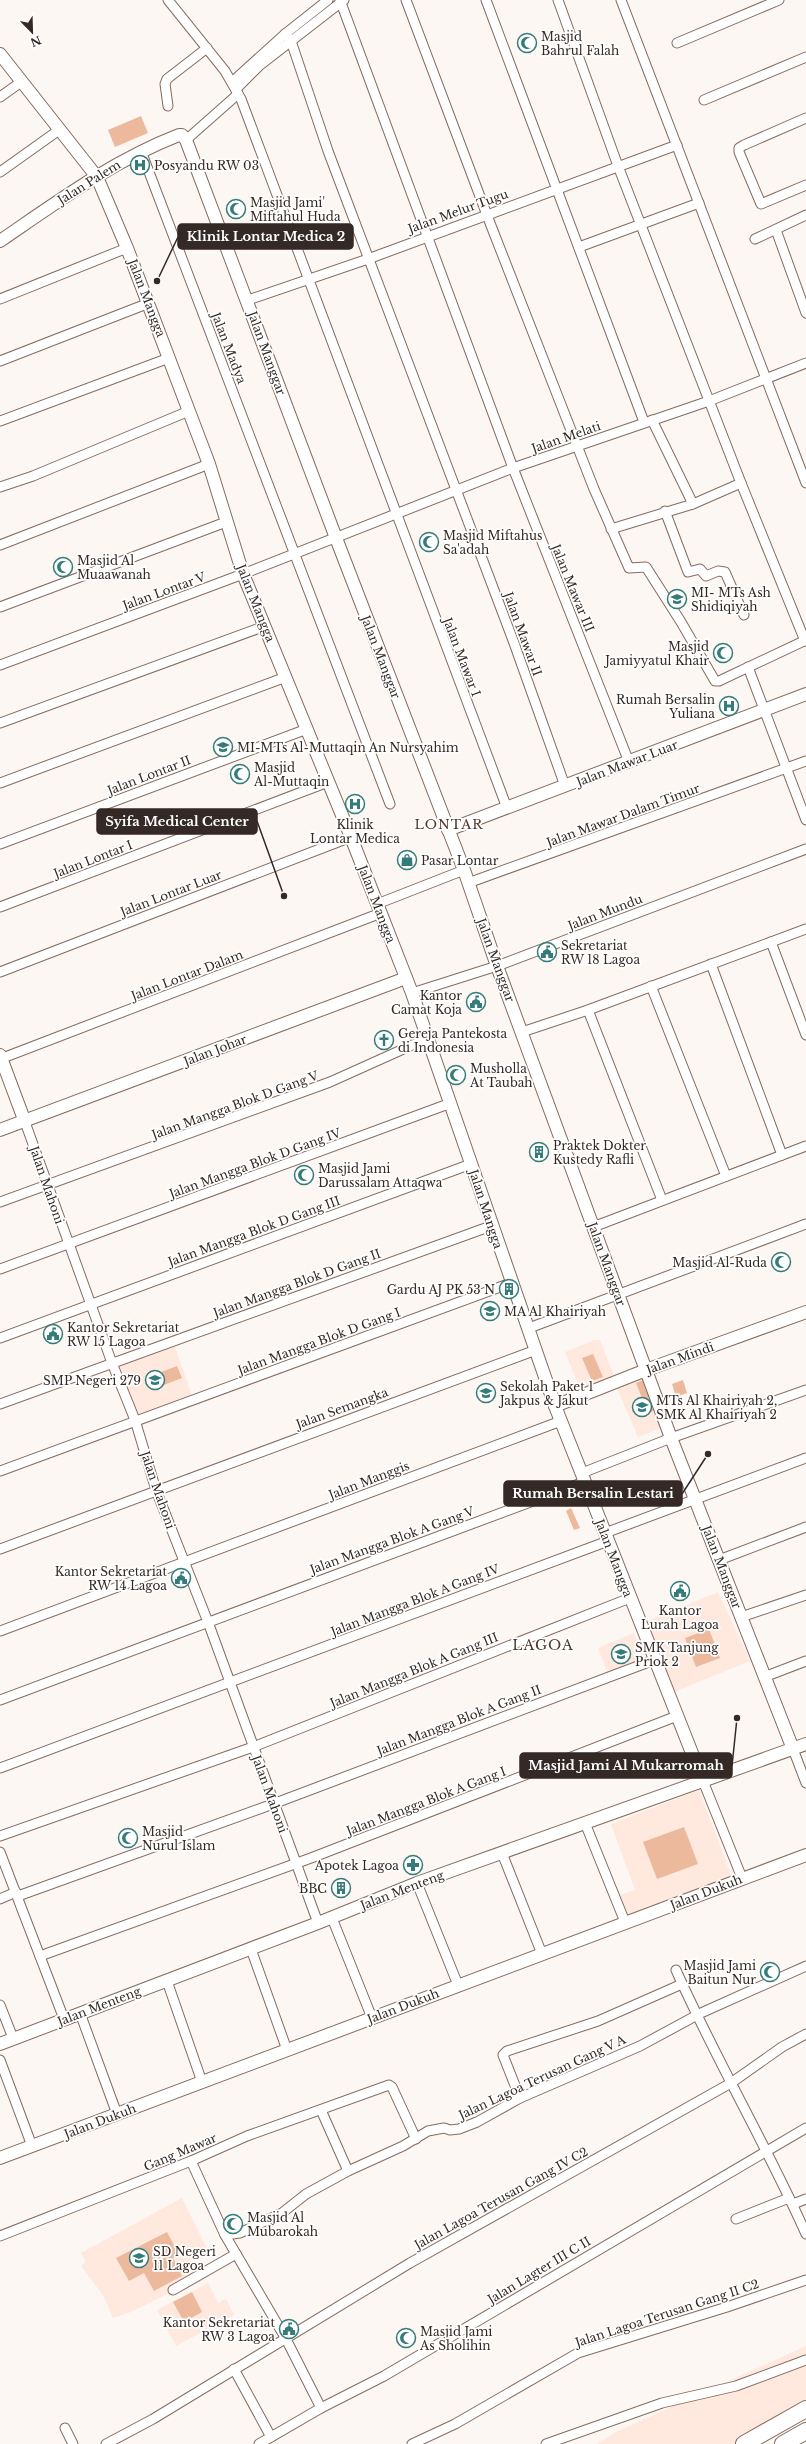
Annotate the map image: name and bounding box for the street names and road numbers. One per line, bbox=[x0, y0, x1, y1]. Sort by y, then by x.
street label: Jalan Palem bbox=[53, 157, 123, 208]
street label: Jalan Melur Tugu bbox=[404, 186, 510, 237]
street label: Jalan Mangga bbox=[125, 255, 169, 339]
street label: Jalan Manggar bbox=[244, 307, 289, 397]
street label: Jalan Madya bbox=[208, 308, 250, 386]
street label: Jalan Melati bbox=[528, 418, 603, 456]
street label: Jalan Mawar III bbox=[548, 540, 597, 634]
street label: Jalan Mangga bbox=[233, 560, 278, 644]
street label: Jalan Lontar V bbox=[119, 569, 208, 614]
street label: Jalan Mawar II bbox=[500, 588, 545, 678]
street label: Jalan Manggar bbox=[358, 611, 404, 701]
street label: Jalan Mawar I bbox=[439, 614, 484, 699]
street label: Jalan Mawar Luar bbox=[572, 737, 680, 790]
street label: Jalan Lontar II bbox=[103, 752, 193, 799]
street label: Jalan Mawar Dalam Timur bbox=[542, 780, 702, 850]
street label: Jalan Lontar I bbox=[50, 837, 134, 882]
street label: Jalan Mangga bbox=[355, 861, 399, 945]
street label: Jalan Lontar Luar bbox=[116, 867, 224, 920]
street label: Jalan Mundu bbox=[564, 891, 644, 934]
street label: Jalan Manggar bbox=[473, 914, 518, 1004]
street label: Jalan Lontar Dalam bbox=[127, 947, 245, 1004]
street label: Jalan Johar bbox=[180, 1031, 249, 1070]
street label: Jalan Mangga Blok D Gang V bbox=[148, 1068, 321, 1143]
street label: Jalan Mangga Blok D Gang IV bbox=[165, 1125, 343, 1202]
street label: Jalan Mahoni bbox=[26, 1142, 67, 1226]
street label: Jalan Mangga bbox=[466, 1166, 506, 1251]
street label: Jalan Mangga Blok D Gang III bbox=[164, 1193, 342, 1270]
street label: Jalan Manggar bbox=[584, 1218, 629, 1308]
street label: Jalan Mangga Blok D Gang II bbox=[209, 1246, 383, 1321]
street label: Jalan Mangga Blok D Gang I bbox=[234, 1305, 402, 1378]
street label: Jalan Mindi bbox=[642, 1339, 716, 1378]
street label: Jalan Semangka bbox=[292, 1384, 390, 1432]
street label: Jalan Mahoni bbox=[137, 1447, 178, 1531]
street label: Jalan Manggis bbox=[325, 1458, 411, 1503]
street label: Jalan Mangga Blok A Gang V bbox=[306, 1503, 477, 1577]
street label: Jalan Mangga bbox=[592, 1515, 636, 1599]
street label: Jalan Manggar bbox=[699, 1521, 745, 1611]
street label: Jalan Mangga Blok A Gang IV bbox=[327, 1561, 502, 1640]
street label: Jalan Mangga Blok A Gang III bbox=[326, 1629, 500, 1711]
street label: Jalan Mangga Blok A Gang II bbox=[373, 1682, 543, 1759]
street label: Jalan Mahoni bbox=[248, 1751, 291, 1835]
street label: Jalan Mangga Blok A Gang I bbox=[342, 1764, 508, 1839]
street label: Jalan Menteng bbox=[356, 1867, 447, 1913]
street label: Jalan Dukuh bbox=[666, 1871, 744, 1913]
street label: Jalan Menteng bbox=[53, 1983, 144, 2029]
street label: Jalan Dukuh bbox=[363, 1985, 441, 2027]
street label: Jalan Lagoa Terusan Gang V A bbox=[454, 2031, 629, 2123]
street label: Jalan Dukuh bbox=[60, 2100, 138, 2142]
street label: Gang Mawar bbox=[141, 2130, 219, 2174]
street label: Jalan Lagoa Terusan Gang IV C2 bbox=[410, 2144, 590, 2253]
street label: Jalan Lagter III C II bbox=[483, 2233, 593, 2308]
street label: Jalan Lagoa Terusan Gang II C2 bbox=[571, 2276, 761, 2350]

